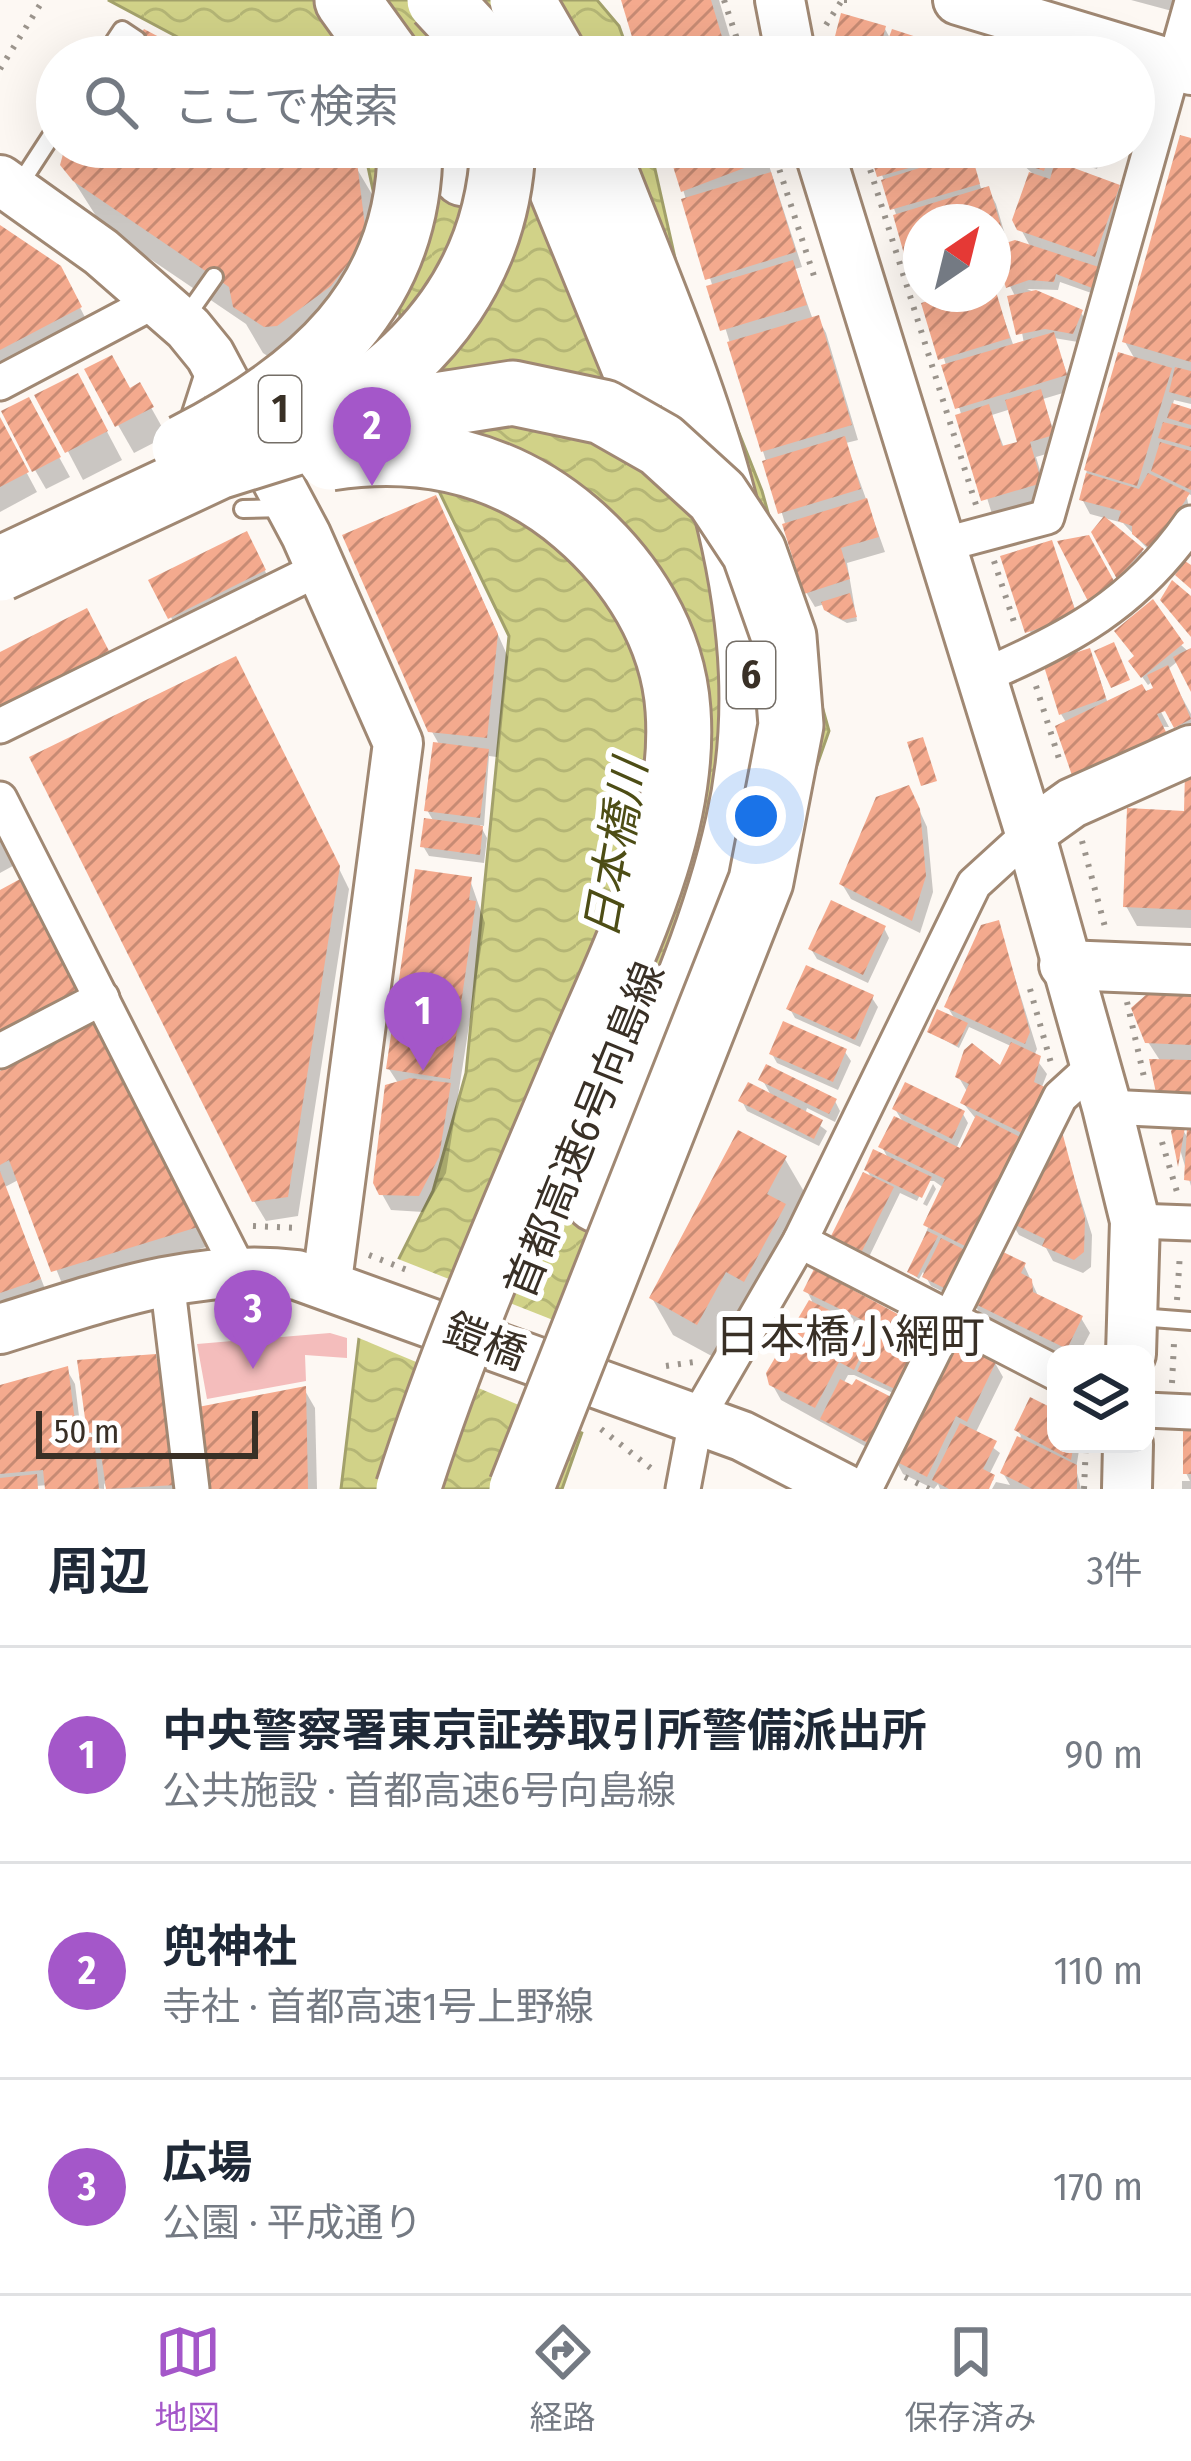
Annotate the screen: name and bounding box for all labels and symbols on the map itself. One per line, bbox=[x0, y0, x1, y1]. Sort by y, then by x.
north arrow bbox=[903, 204, 1011, 312]
road number: 1 bbox=[259, 376, 301, 442]
pin: 2 bbox=[333, 387, 411, 486]
road number: 6 bbox=[727, 642, 775, 708]
water label: 日本橋川 bbox=[574, 752, 659, 942]
your location bbox=[726, 786, 786, 846]
street label: 首都高速6号向島線 bbox=[495, 955, 675, 1305]
pin: 1 bbox=[384, 972, 462, 1071]
pin: 3 bbox=[214, 1270, 292, 1369]
street label: 鎧橋 bbox=[437, 1304, 533, 1380]
district label: 日本橋小網町 bbox=[715, 1310, 985, 1364]
scale bar bbox=[36, 1405, 258, 1458]

